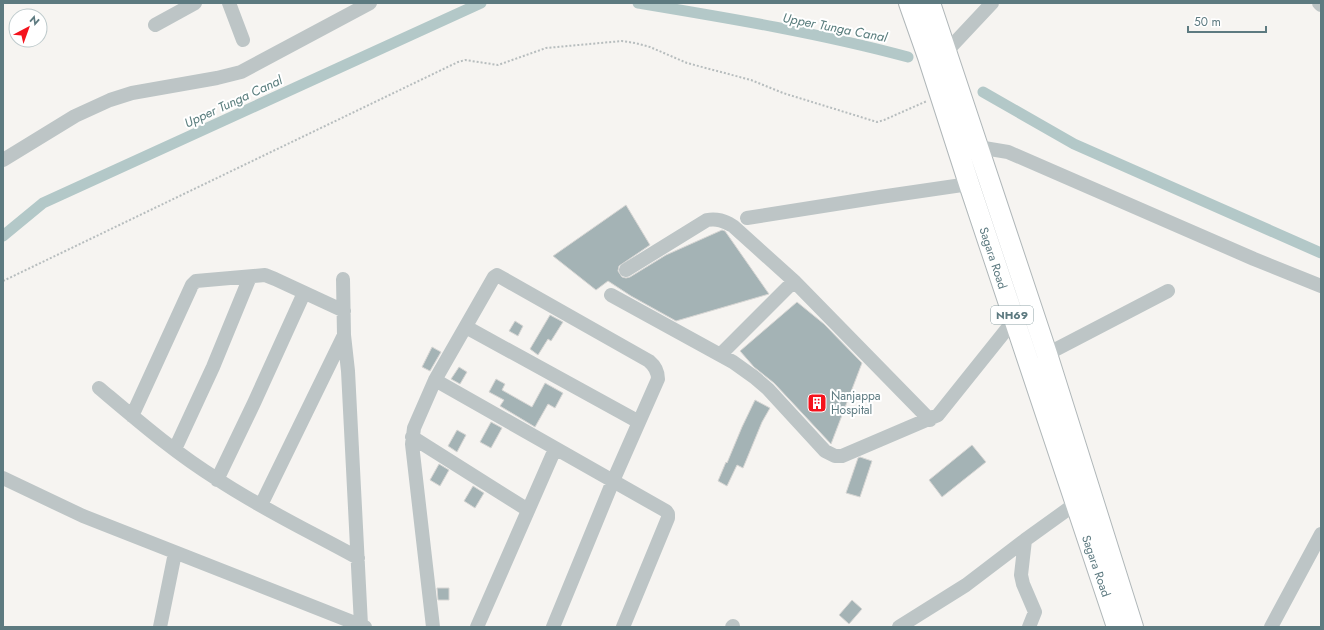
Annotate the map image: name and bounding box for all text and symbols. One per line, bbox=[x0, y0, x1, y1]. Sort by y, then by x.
north arrow bbox=[8, 8, 48, 48]
water label: Upper Tunga Canal bbox=[781, 8, 890, 47]
scale bar bbox=[1188, 8, 1266, 34]
text: N bbox=[26, 12, 43, 29]
text: 50 m bbox=[1194, 13, 1221, 31]
water label: Upper Tunga Canal bbox=[181, 70, 286, 132]
street label: Sagara Road bbox=[974, 225, 1012, 291]
road number: NH69 bbox=[991, 306, 1033, 324]
place label: Nanjappa Hospital bbox=[831, 387, 881, 419]
building icon: Nanjappa Hospital bbox=[806, 392, 828, 414]
street label: Sagara Road bbox=[1077, 533, 1115, 599]

